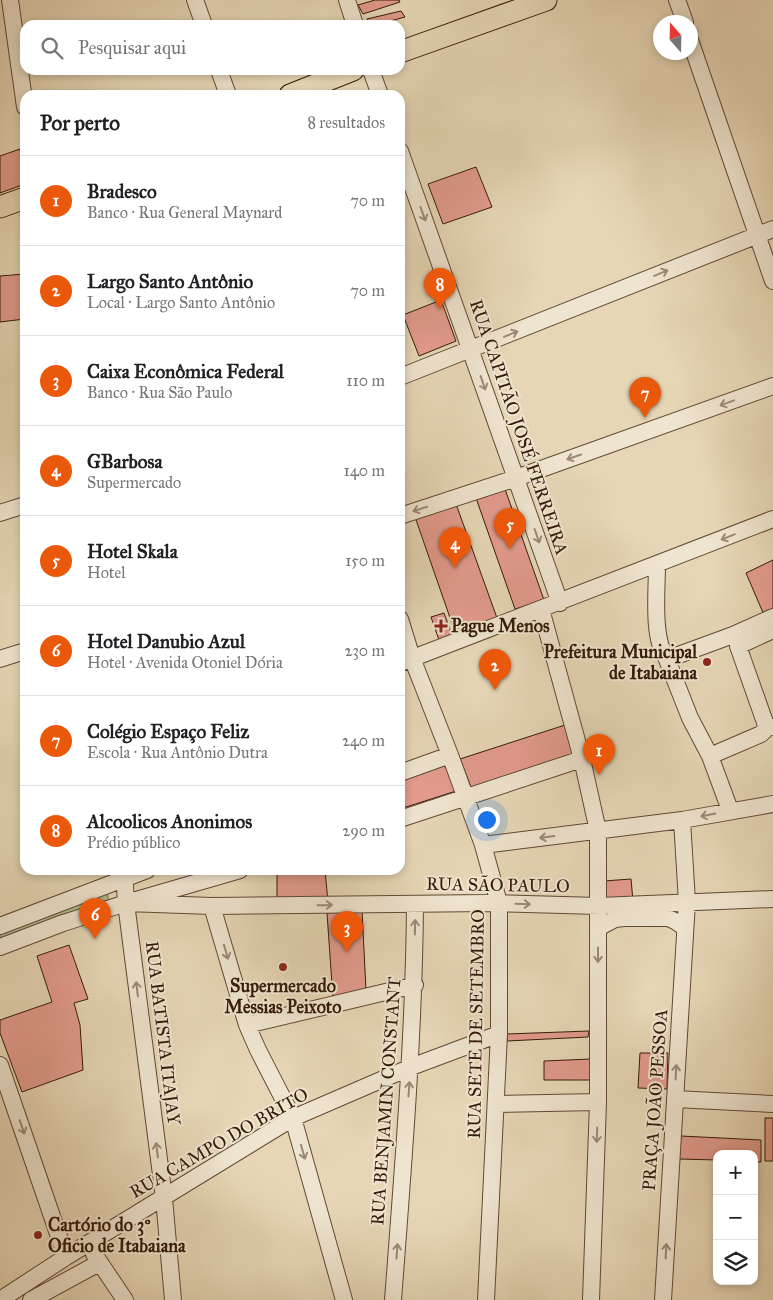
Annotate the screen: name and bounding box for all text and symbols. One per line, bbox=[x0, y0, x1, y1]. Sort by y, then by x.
north arrow bbox=[653, 15, 698, 60]
search box bbox=[20, 20, 405, 75]
icon: search bbox=[38, 34, 66, 62]
text: Pesquisar aqui bbox=[78, 36, 186, 59]
text: Por perto bbox=[40, 110, 120, 136]
text: 8 resultados bbox=[307, 113, 385, 132]
text: Bradesco bbox=[87, 180, 157, 203]
text: 1 bbox=[53, 191, 59, 210]
text: 70 m bbox=[350, 191, 385, 210]
text: Banco · Rua General Maynard bbox=[87, 203, 282, 222]
one-way arrow bbox=[418, 205, 428, 221]
pin: 8 bbox=[424, 268, 456, 309]
one-way arrow bbox=[654, 268, 669, 277]
text: Largo Santo Antônio bbox=[87, 270, 253, 293]
text: 2 bbox=[52, 281, 60, 300]
text: 70 m bbox=[350, 281, 385, 300]
text: Local · Largo Santo Antônio bbox=[87, 293, 275, 312]
street label: RUA CAPITÃO JOSÉ FERREIRA bbox=[464, 296, 575, 558]
one-way arrow bbox=[502, 329, 518, 338]
text: Caixa Econômica Federal bbox=[87, 360, 284, 383]
text: 3 bbox=[53, 371, 59, 390]
text: 110 m bbox=[346, 371, 385, 390]
one-way arrow bbox=[479, 375, 488, 390]
pin: 7 bbox=[629, 377, 661, 418]
text: Banco · Rua São Paulo bbox=[87, 383, 232, 402]
one-way arrow bbox=[720, 399, 735, 408]
text: GBarbosa bbox=[87, 450, 163, 473]
one-way arrow bbox=[567, 453, 582, 462]
text: 4 bbox=[52, 461, 60, 480]
text: 140 m bbox=[344, 461, 385, 480]
text: Supermercado bbox=[87, 473, 181, 492]
one-way arrow bbox=[413, 505, 428, 514]
pin: 5 bbox=[494, 508, 526, 549]
pin: 4 bbox=[439, 527, 471, 568]
one-way arrow bbox=[533, 528, 542, 544]
one-way arrow bbox=[721, 533, 736, 543]
text: Hotel Skala bbox=[87, 540, 178, 563]
text: 5 bbox=[52, 551, 60, 570]
text: 150 m bbox=[345, 551, 385, 570]
text: Hotel bbox=[87, 563, 125, 582]
place label: Pague Menos bbox=[451, 615, 550, 638]
marker: Pague Menos bbox=[435, 620, 447, 632]
text: Hotel Danubio Azul bbox=[87, 630, 245, 653]
text: 6 bbox=[52, 641, 60, 660]
text: 230 m bbox=[345, 641, 385, 660]
place label: Prefeitura Municipal de Itabaiana bbox=[544, 641, 698, 684]
pin: 2 bbox=[479, 649, 511, 690]
text: Hotel · Avenida Otoniel Dória bbox=[87, 653, 283, 672]
marker: Prefeitura Municipal de Itabaiana bbox=[701, 656, 713, 668]
text: Colégio Espaço Feliz bbox=[87, 720, 249, 743]
text: 7 bbox=[52, 731, 60, 750]
text: 240 m bbox=[342, 731, 385, 750]
pin: 1 bbox=[583, 734, 615, 775]
text: Escola · Rua Antônio Dutra bbox=[87, 743, 268, 762]
your location bbox=[474, 807, 500, 833]
text: Alcoolicos Anonimos bbox=[87, 810, 252, 833]
one-way arrow bbox=[700, 810, 716, 820]
text: 8 bbox=[52, 821, 60, 840]
text: 290 m bbox=[342, 821, 385, 840]
one-way arrow bbox=[539, 832, 555, 842]
text: Prédio público bbox=[87, 833, 180, 852]
street label: RUA SÃO PAULO bbox=[426, 873, 570, 897]
pin: 6 bbox=[79, 898, 111, 939]
one-way arrow bbox=[514, 899, 530, 909]
one-way arrow bbox=[317, 900, 333, 909]
street label: RUA SETE DE SETEMBRO bbox=[463, 909, 489, 1139]
pin: 3 bbox=[331, 911, 363, 952]
one-way arrow bbox=[410, 919, 420, 936]
street label: RUA BATISTA ITAJAY bbox=[140, 940, 185, 1127]
one-way arrow bbox=[222, 944, 231, 960]
one-way arrow bbox=[593, 946, 603, 962]
marker: Supermercado Messias Peixoto bbox=[277, 961, 289, 973]
place label: Supermercado Messias Peixoto bbox=[225, 975, 341, 1018]
street label: RUA BENJAMIN CONSTANT bbox=[366, 976, 407, 1226]
one-way arrow bbox=[132, 981, 142, 997]
street label: PRAÇA JOÃO PESSOA bbox=[638, 1008, 673, 1192]
one-way arrow bbox=[672, 1064, 681, 1080]
one-way arrow bbox=[404, 1082, 414, 1098]
street label: RUA CAMPO DO BRITO bbox=[126, 1083, 312, 1203]
one-way arrow bbox=[17, 1119, 27, 1135]
one-way arrow bbox=[592, 1126, 601, 1142]
one-way arrow bbox=[152, 1142, 162, 1158]
one-way arrow bbox=[299, 1144, 308, 1160]
map controls bbox=[713, 1150, 758, 1285]
button: + bbox=[713, 1150, 758, 1195]
button: − bbox=[713, 1195, 758, 1240]
place label: Cartório do 3º Oficio de Itabaiana bbox=[48, 1214, 186, 1257]
marker: Cartório do 3º Oficio de Itabaiana bbox=[32, 1229, 44, 1241]
button: layers bbox=[713, 1240, 758, 1285]
one-way arrow bbox=[392, 1244, 402, 1260]
one-way arrow bbox=[661, 1244, 670, 1260]

